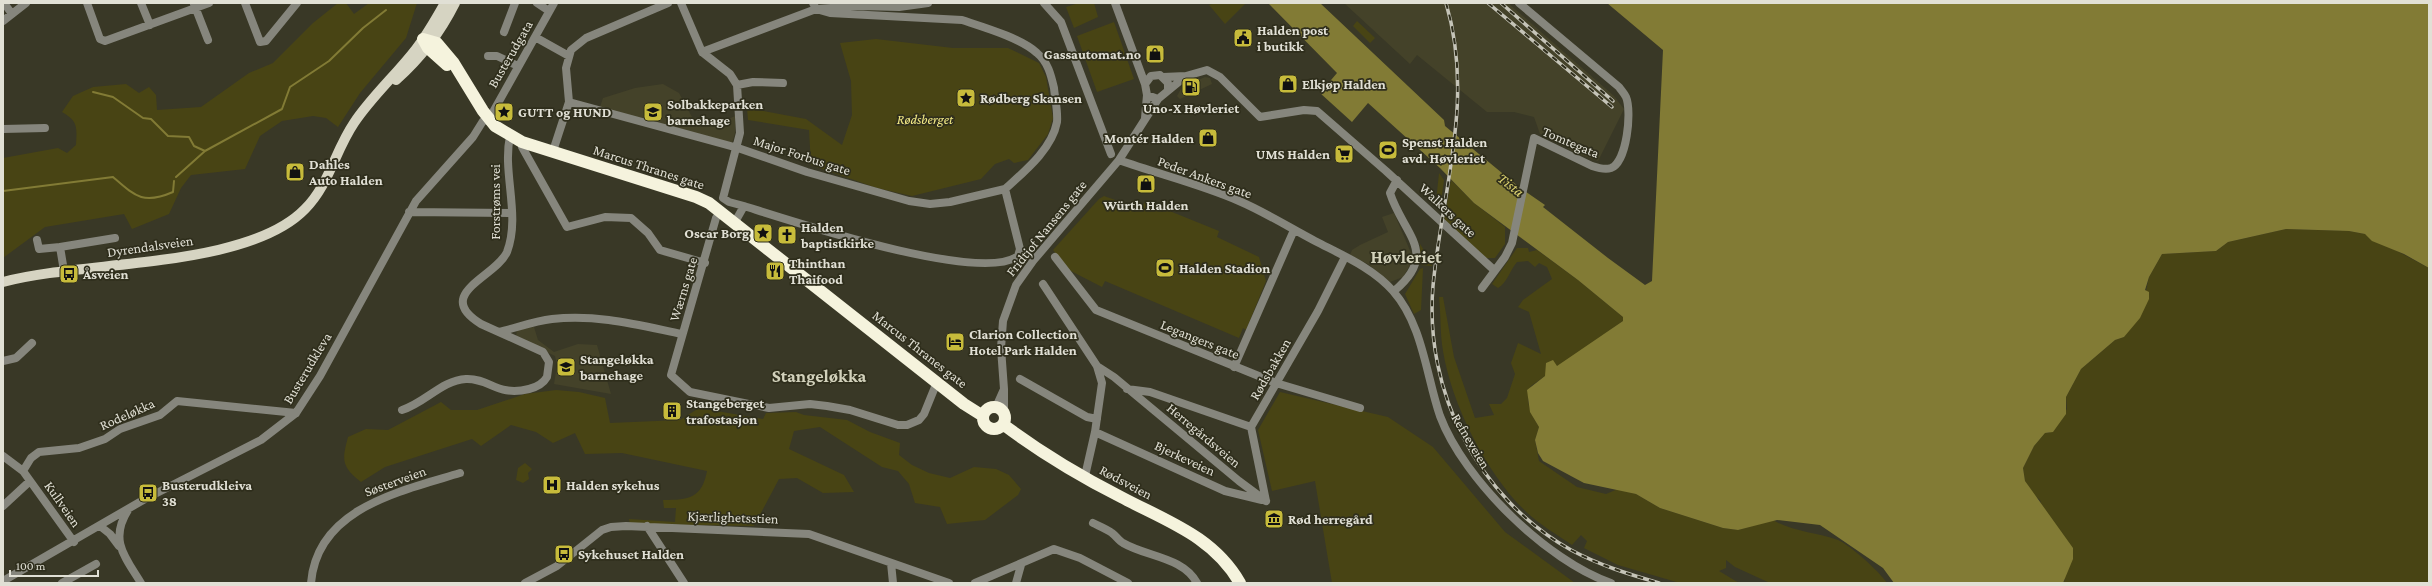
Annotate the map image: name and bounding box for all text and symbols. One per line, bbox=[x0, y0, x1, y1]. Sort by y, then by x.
street label: Busterudgata bbox=[484, 17, 536, 91]
place label: Halden post i butikk bbox=[1257, 22, 1329, 54]
public building icon: Halden post i butikk bbox=[1232, 27, 1254, 49]
shop icon: Gassautomat.no bbox=[1144, 43, 1166, 65]
place label: Gassautomat.no bbox=[1044, 46, 1141, 62]
shop icon: Elkjøp Halden bbox=[1277, 73, 1299, 95]
fuel station icon: Uno-X Høvleriet bbox=[1180, 76, 1202, 98]
place label: Elkjøp Halden bbox=[1302, 76, 1386, 93]
place icon: Rødberg Skansen bbox=[955, 87, 977, 109]
place label: Rødberg Skansen bbox=[980, 90, 1082, 106]
place label: Solbakkeparken barnehage bbox=[666, 96, 763, 128]
place label: Uno-X Høvleriet bbox=[1143, 100, 1240, 116]
place icon: GUTT og HUND bbox=[493, 101, 515, 123]
school or university icon: Solbakkeparken barnehage bbox=[642, 101, 664, 123]
place label: GUTT og HUND bbox=[518, 104, 612, 120]
park label: Rødsberget bbox=[897, 111, 954, 127]
street label: Tomtegata bbox=[1540, 123, 1602, 161]
shop icon: Montér Halden bbox=[1197, 127, 1219, 149]
place label: Montér Halden bbox=[1104, 130, 1194, 146]
street label: Major Forbus gate bbox=[751, 132, 853, 179]
place label: Spenst Halden avd. Høvleriet bbox=[1402, 134, 1487, 166]
sports icon: Spenst Halden avd. Høvleriet bbox=[1377, 139, 1399, 161]
street label: Marcus Thranes gate bbox=[591, 141, 707, 193]
supermarket icon: UMS Halden bbox=[1333, 143, 1355, 165]
place label: UMS Halden bbox=[1256, 146, 1330, 162]
street label: Peder Ankers gate bbox=[1156, 153, 1254, 201]
place label: Dahles Auto Halden bbox=[308, 156, 383, 188]
shop icon: Dahles Auto Halden bbox=[284, 161, 306, 183]
street label: Forstrøms vei bbox=[487, 164, 503, 240]
water label: Tista bbox=[1495, 170, 1527, 200]
shop icon: Würth Halden bbox=[1135, 173, 1157, 195]
street label: Fridtjof Nansens gate bbox=[1002, 177, 1090, 280]
street label: Walkers gate bbox=[1416, 180, 1480, 240]
place label: Würth Halden bbox=[1102, 197, 1189, 213]
place label: Halden baptistkirke bbox=[800, 219, 875, 251]
place icon: Oscar Borg bbox=[752, 222, 774, 244]
church icon: Halden baptistkirke bbox=[776, 224, 798, 246]
place label: Oscar Borg bbox=[684, 225, 749, 241]
street label: Dyrendalsveien bbox=[106, 232, 195, 260]
district label: Høvleriet bbox=[1370, 247, 1442, 267]
street label: Wærns gate bbox=[666, 255, 700, 323]
place label: Thinthan Thaifood bbox=[789, 255, 845, 287]
sports icon: Halden Stadion bbox=[1154, 257, 1176, 279]
restaurant icon: Thinthan Thaifood bbox=[764, 260, 786, 282]
place label: Halden Stadion bbox=[1179, 260, 1270, 276]
bus stop icon: Åsveien bbox=[58, 263, 80, 285]
place label: Åsveien bbox=[82, 266, 129, 282]
street label: Marcus Thranes gate bbox=[869, 307, 971, 391]
street label: Legangers gate bbox=[1158, 316, 1242, 362]
place label: Clarion Collection Hotel Park Halden bbox=[969, 326, 1077, 358]
street label: Busterudkleva bbox=[279, 329, 335, 407]
hotel icon: Clarion Collection Hotel Park Halden bbox=[944, 331, 966, 353]
street label: Rødsbakken bbox=[1246, 335, 1294, 402]
place label: Stangeløkka barnehage bbox=[579, 351, 654, 383]
school or university icon: Stangeløkka barnehage bbox=[555, 356, 577, 378]
district label: Stangeløkka bbox=[772, 366, 867, 386]
street label: Rodeløkka bbox=[97, 395, 157, 433]
place label: Stangeberget trafostasjon bbox=[686, 395, 765, 428]
street label: Herregårdsveien bbox=[1164, 399, 1245, 471]
building icon: Stangeberget trafostasjon bbox=[661, 400, 683, 422]
street label: Refneveien bbox=[1448, 411, 1494, 472]
street label: Bjerkeveien bbox=[1152, 437, 1218, 480]
street label: Søsterveien bbox=[362, 462, 428, 500]
street label: Rødsveien bbox=[1097, 462, 1155, 503]
hospital icon: Halden sykehus bbox=[541, 474, 563, 496]
place label: Busterudkleiva 38 bbox=[162, 477, 252, 509]
place label: Halden sykehus bbox=[566, 477, 660, 493]
street label: Kullveien bbox=[41, 478, 85, 530]
bus stop icon: Busterudkleiva 38 bbox=[137, 482, 159, 504]
street label: Kjærlighetsstien bbox=[687, 507, 779, 528]
museum icon: Rød herregård bbox=[1263, 508, 1285, 530]
place label: Rød herregård bbox=[1288, 511, 1373, 527]
bus stop icon: Sykehuset Halden bbox=[553, 543, 575, 565]
place label: Sykehuset Halden bbox=[578, 546, 684, 562]
scale bar bbox=[10, 552, 98, 578]
text: 100 m bbox=[16, 559, 46, 573]

